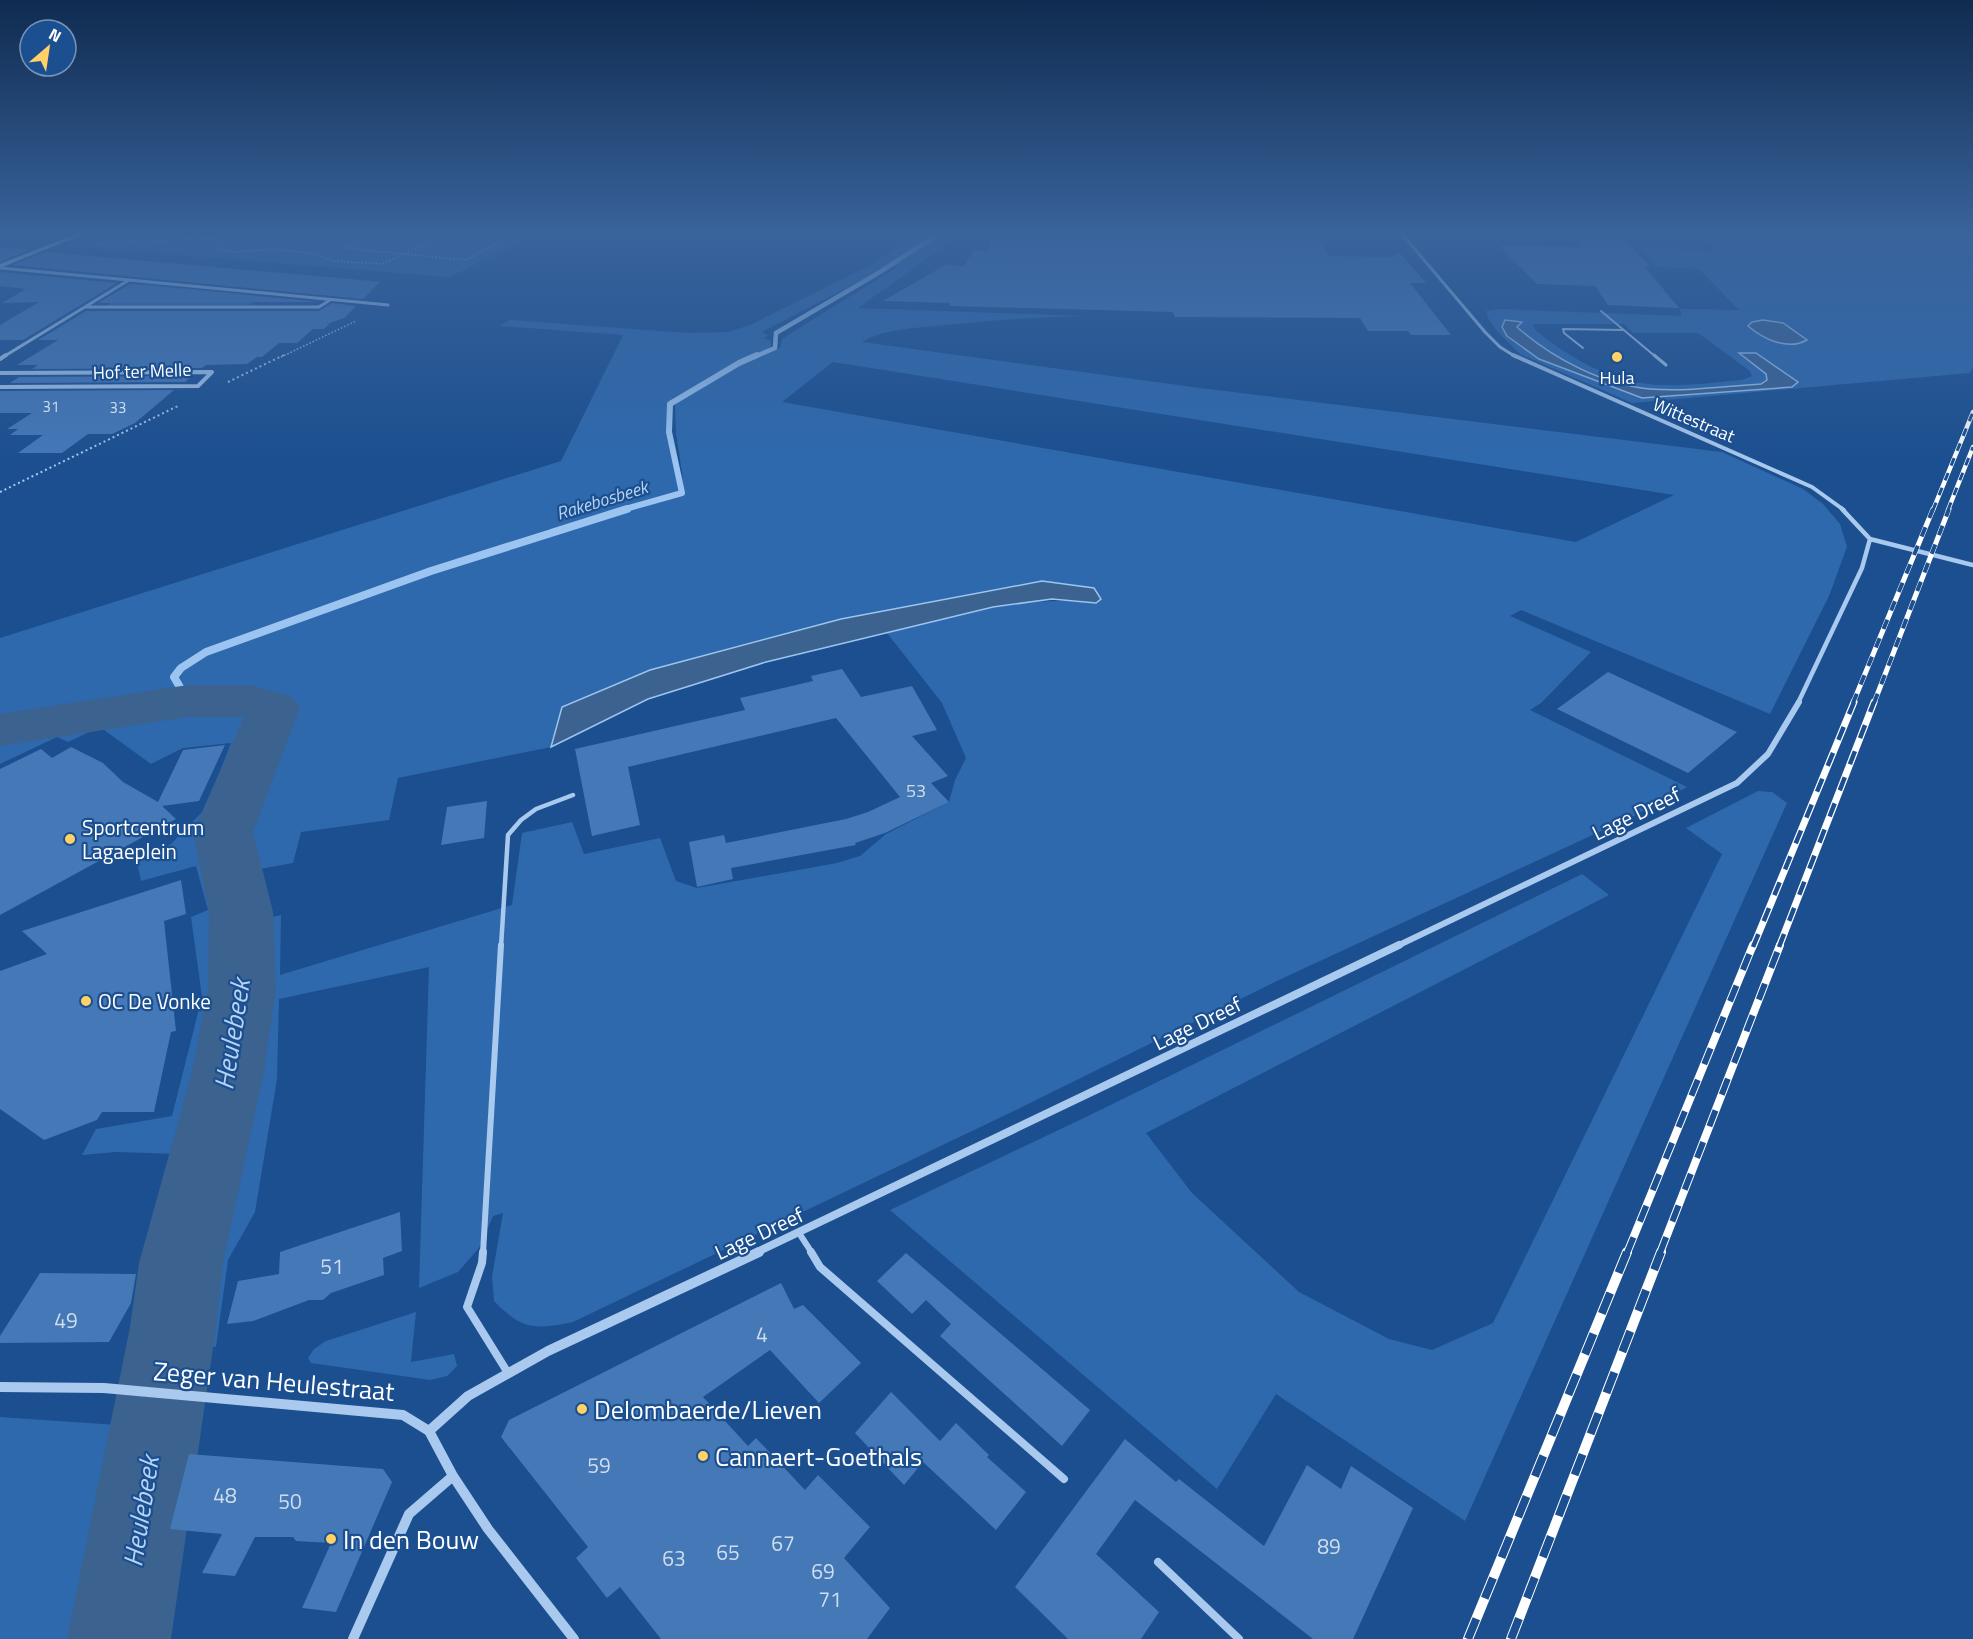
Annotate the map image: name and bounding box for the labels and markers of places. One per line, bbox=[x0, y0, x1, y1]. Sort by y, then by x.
marker: Hula bbox=[1610, 350, 1624, 364]
place label: Hula bbox=[1600, 364, 1634, 391]
place label: Sportcentrum Lagaeplein bbox=[82, 811, 204, 867]
marker: Sportcentrum Lagaeplein bbox=[63, 832, 77, 846]
place label: OC De Vonke bbox=[98, 985, 211, 1017]
marker: OC De Vonke bbox=[79, 994, 93, 1008]
place label: Delombaerde/Lieven bbox=[594, 1390, 822, 1429]
marker: Delombaerde/Lieven bbox=[575, 1402, 589, 1416]
place label: Cannaert-Goethals bbox=[715, 1437, 922, 1476]
marker: Cannaert-Goethals bbox=[696, 1449, 710, 1463]
place label: In den Bouw bbox=[343, 1520, 479, 1559]
marker: In den Bouw bbox=[324, 1532, 338, 1546]

